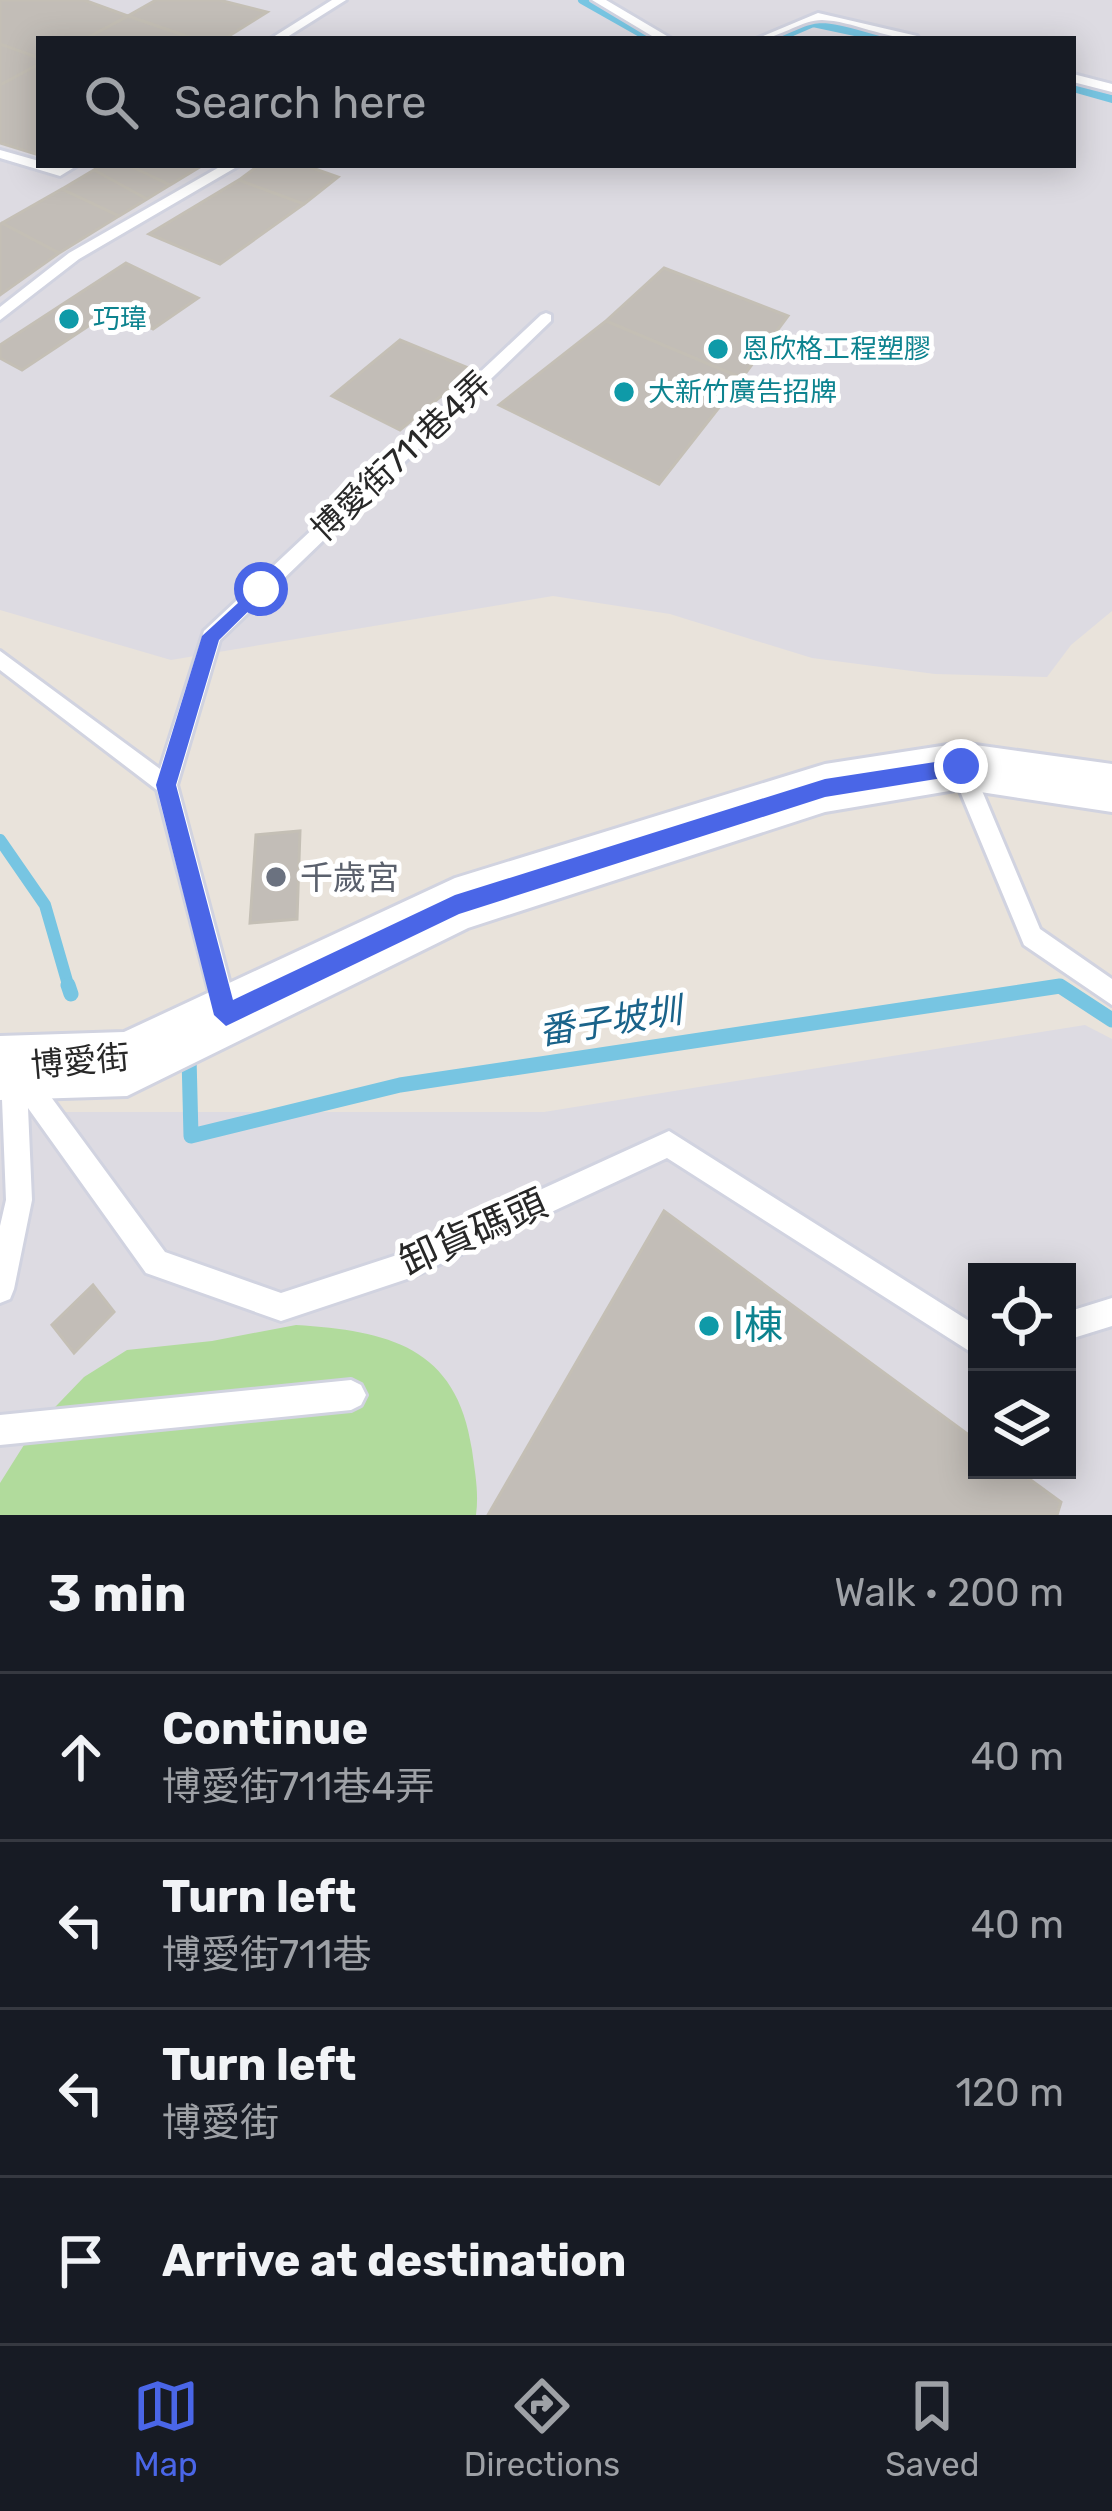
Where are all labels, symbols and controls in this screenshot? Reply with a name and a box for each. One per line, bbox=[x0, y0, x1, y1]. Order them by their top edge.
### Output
search box bbox=[36, 36, 1076, 168]
icon: search bbox=[78, 69, 144, 135]
text: Search here bbox=[174, 76, 426, 129]
place label: 巧瑋 bbox=[93, 303, 147, 335]
marker: 巧瑋 bbox=[56, 306, 82, 332]
place label: 恩欣格工程塑膠 bbox=[742, 333, 931, 365]
marker: 恩欣格工程塑膠 bbox=[705, 336, 731, 362]
street label: 博愛街711巷4弄 bbox=[303, 363, 499, 549]
place label: 大新竹廣告招牌 bbox=[648, 376, 837, 408]
marker: 大新竹廣告招牌 bbox=[611, 379, 637, 405]
route start bbox=[234, 562, 288, 616]
route end bbox=[934, 739, 988, 793]
place label: 千歲宮 bbox=[300, 858, 399, 897]
marker: 千歲宮 bbox=[263, 864, 289, 890]
water label: 番子坡圳 bbox=[536, 988, 689, 1053]
street label: 博愛街 bbox=[29, 1037, 131, 1085]
street label: 卸貨碼頭 bbox=[392, 1180, 554, 1286]
map controls bbox=[968, 1263, 1076, 1479]
button: locate bbox=[968, 1263, 1076, 1371]
place label: I棟 bbox=[733, 1303, 783, 1349]
marker: I棟 bbox=[696, 1313, 722, 1339]
button: layers bbox=[968, 1371, 1076, 1479]
text: 3 min bbox=[48, 1563, 187, 1624]
text: Walk · 200 m bbox=[834, 1570, 1064, 1616]
text: Continue bbox=[162, 1702, 368, 1755]
icon: ahead bbox=[48, 1724, 114, 1790]
text: 40 m bbox=[971, 1734, 1064, 1780]
text: 博愛街711巷4弄 bbox=[162, 1764, 435, 1810]
text: Turn left bbox=[162, 1870, 356, 1923]
icon: left bbox=[48, 1892, 114, 1958]
text: 40 m bbox=[971, 1902, 1064, 1948]
text: 博愛街711巷 bbox=[162, 1932, 371, 1978]
text: Turn left bbox=[162, 2038, 356, 2091]
icon: left bbox=[48, 2060, 114, 2126]
text: 120 m bbox=[955, 2070, 1064, 2116]
text: 博愛街 bbox=[162, 2100, 279, 2146]
icon: arrive bbox=[48, 2228, 114, 2294]
text: Arrive at destination bbox=[162, 2234, 627, 2287]
tab: Map bbox=[133, 2373, 199, 2484]
tab: Directions bbox=[464, 2373, 620, 2484]
tab: Saved bbox=[885, 2373, 979, 2484]

